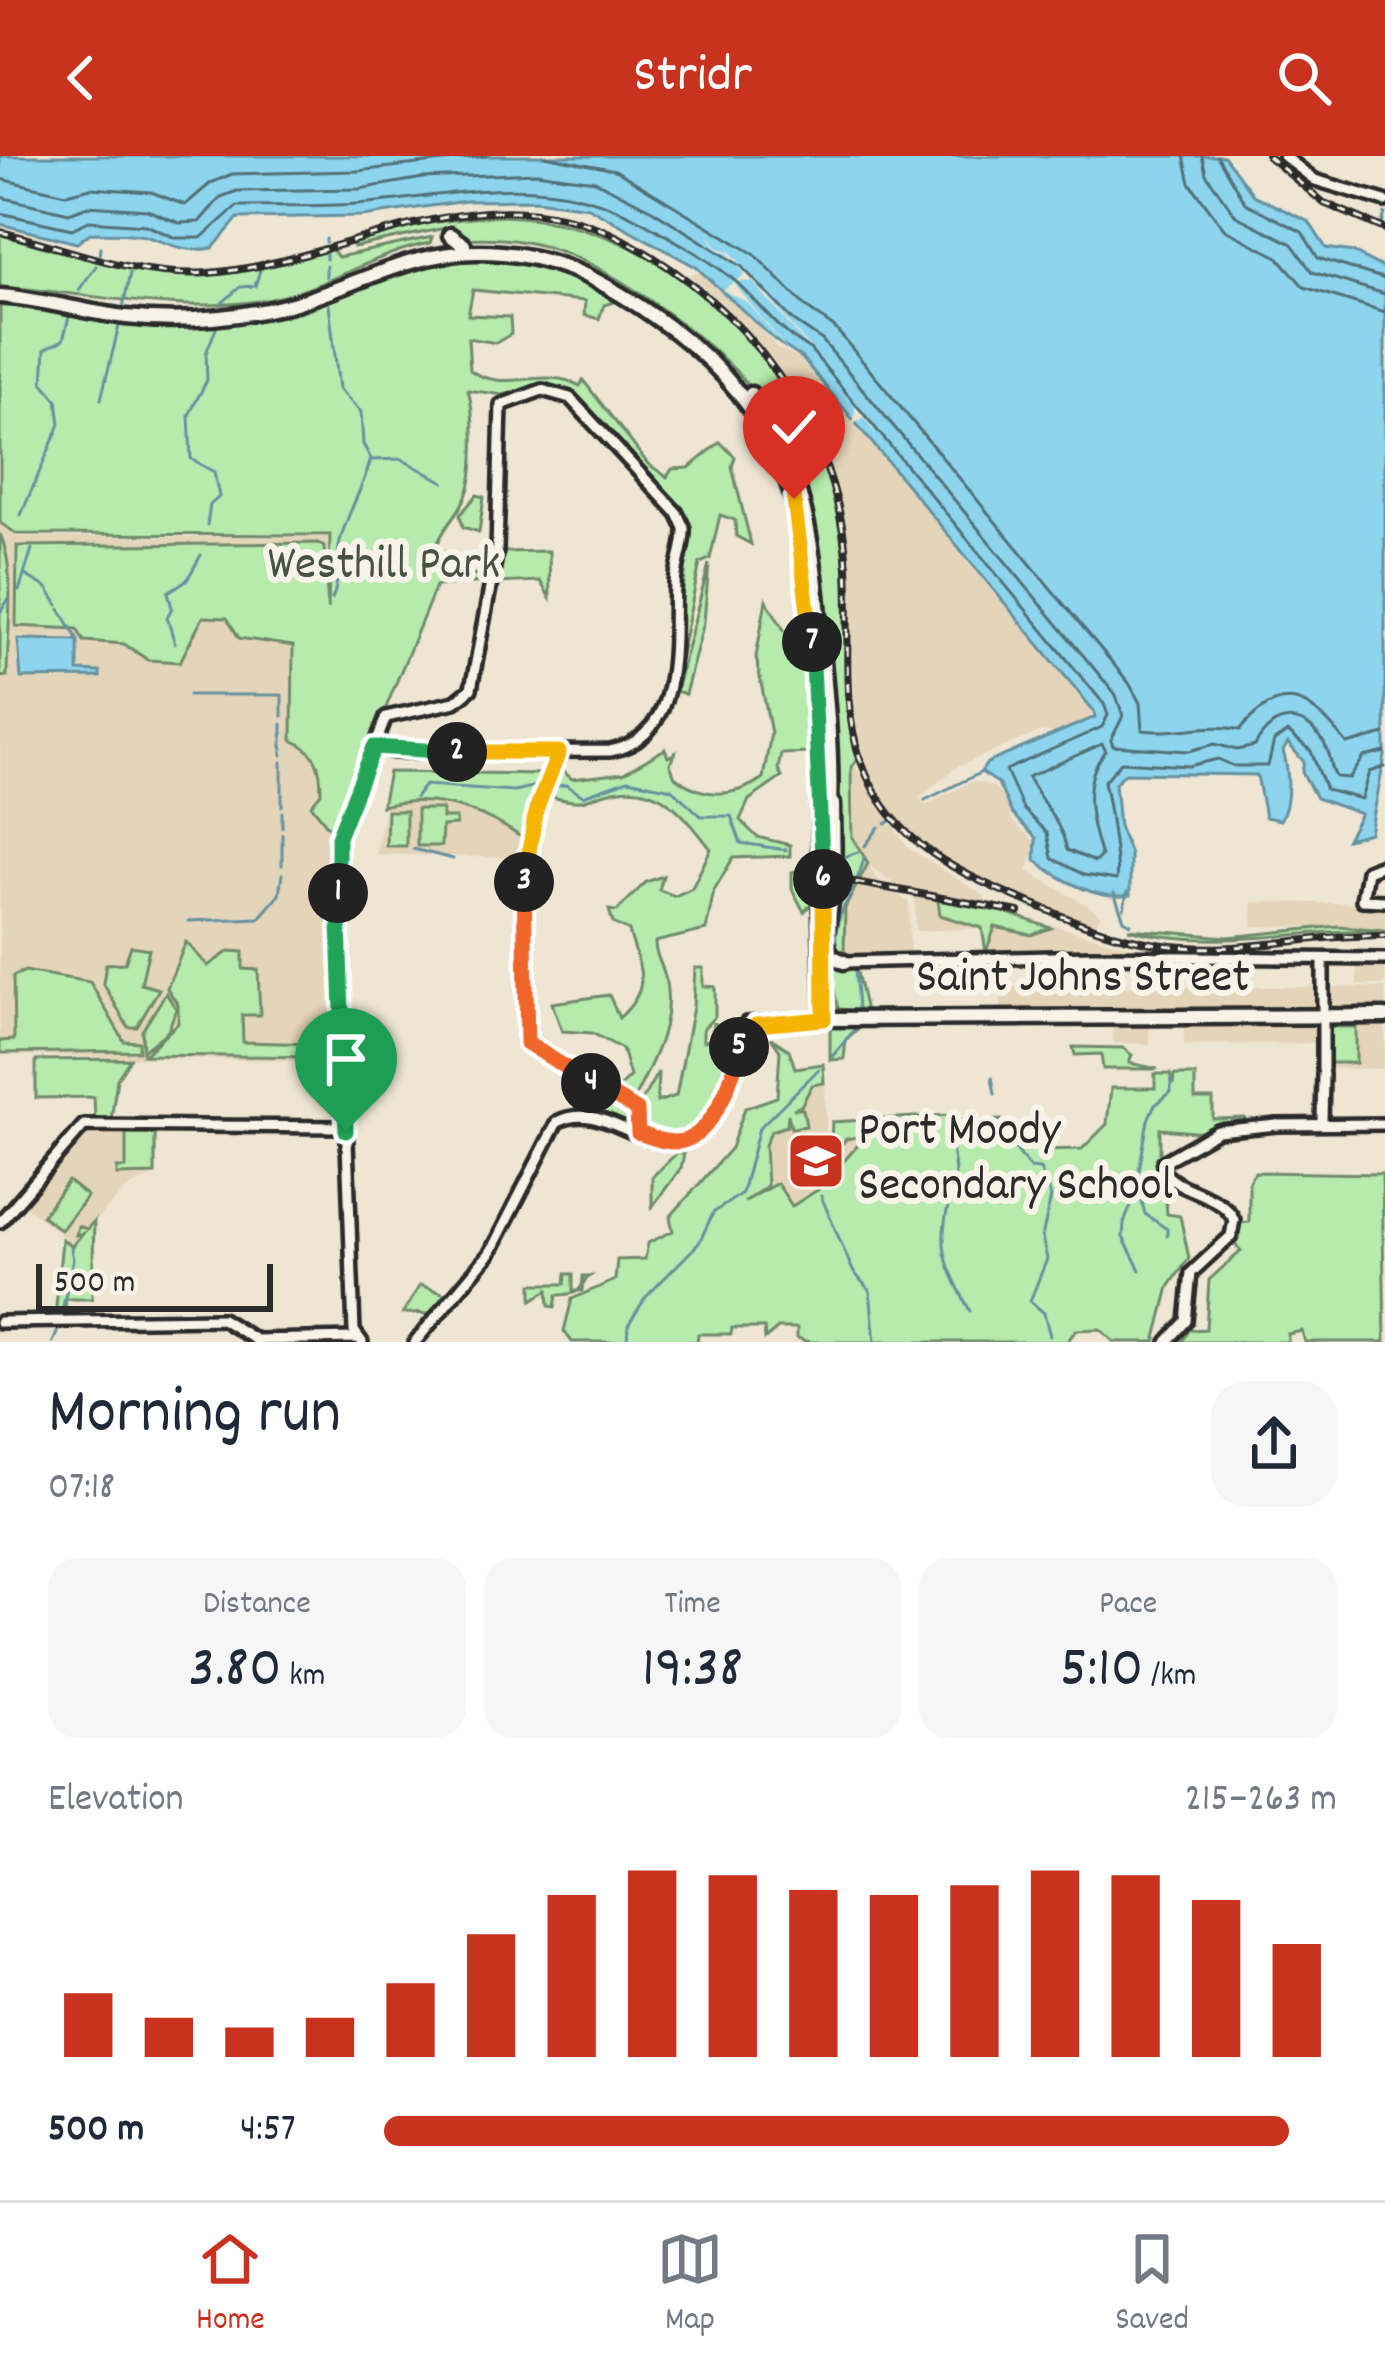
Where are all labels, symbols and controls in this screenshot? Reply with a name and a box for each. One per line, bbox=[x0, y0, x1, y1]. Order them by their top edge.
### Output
text: Stridr bbox=[633, 40, 752, 117]
icon: back bbox=[48, 45, 114, 111]
icon: search bbox=[1271, 45, 1337, 111]
pin bbox=[743, 376, 845, 499]
icon: check bbox=[761, 394, 827, 460]
park label: Westhill Park bbox=[268, 533, 501, 602]
pin: 7 bbox=[782, 612, 842, 672]
text: 7 bbox=[806, 618, 818, 665]
pin: 2 bbox=[427, 722, 487, 782]
text: 2 bbox=[450, 728, 464, 775]
pin: 6 bbox=[793, 849, 853, 909]
pin: 3 bbox=[494, 852, 554, 912]
text: 6 bbox=[815, 855, 831, 902]
text: 3 bbox=[517, 858, 531, 905]
pin: 1 bbox=[308, 863, 368, 923]
text: 1 bbox=[334, 869, 342, 916]
street label: Saint Johns Street bbox=[916, 946, 1250, 1015]
pin bbox=[295, 1008, 397, 1131]
pin: 5 bbox=[709, 1017, 769, 1077]
text: 5 bbox=[731, 1023, 747, 1070]
icon: arrive bbox=[313, 1026, 379, 1092]
pin: 4 bbox=[561, 1053, 621, 1113]
text: 4 bbox=[584, 1059, 598, 1106]
place label: Port Moody Secondary School bbox=[858, 1099, 1173, 1223]
school or university icon: Port Moody Secondary School bbox=[785, 1130, 847, 1192]
scale bar bbox=[36, 1258, 273, 1311]
text: 500 m bbox=[54, 1261, 135, 1308]
text: Morning run bbox=[48, 1370, 341, 1464]
button: share bbox=[1211, 1381, 1337, 1507]
text: 07:18 bbox=[48, 1462, 115, 1517]
text: Distance bbox=[203, 1582, 311, 1629]
text: Time bbox=[664, 1582, 721, 1629]
text: Pace bbox=[1099, 1582, 1157, 1629]
text: 3.80 bbox=[188, 1629, 282, 1715]
text: 19:38 bbox=[642, 1629, 743, 1715]
text: 5:10 bbox=[1060, 1629, 1143, 1715]
text: km bbox=[282, 1654, 325, 1701]
text: /km bbox=[1143, 1654, 1197, 1701]
text: Elevation bbox=[48, 1774, 184, 1829]
text: 215–263 m bbox=[1185, 1774, 1337, 1829]
text: 500 m bbox=[48, 2104, 144, 2159]
text: 4:57 bbox=[240, 2104, 296, 2159]
tab: Home bbox=[196, 2226, 265, 2345]
tab: Map bbox=[657, 2226, 723, 2345]
tab: Saved bbox=[1115, 2226, 1189, 2345]

